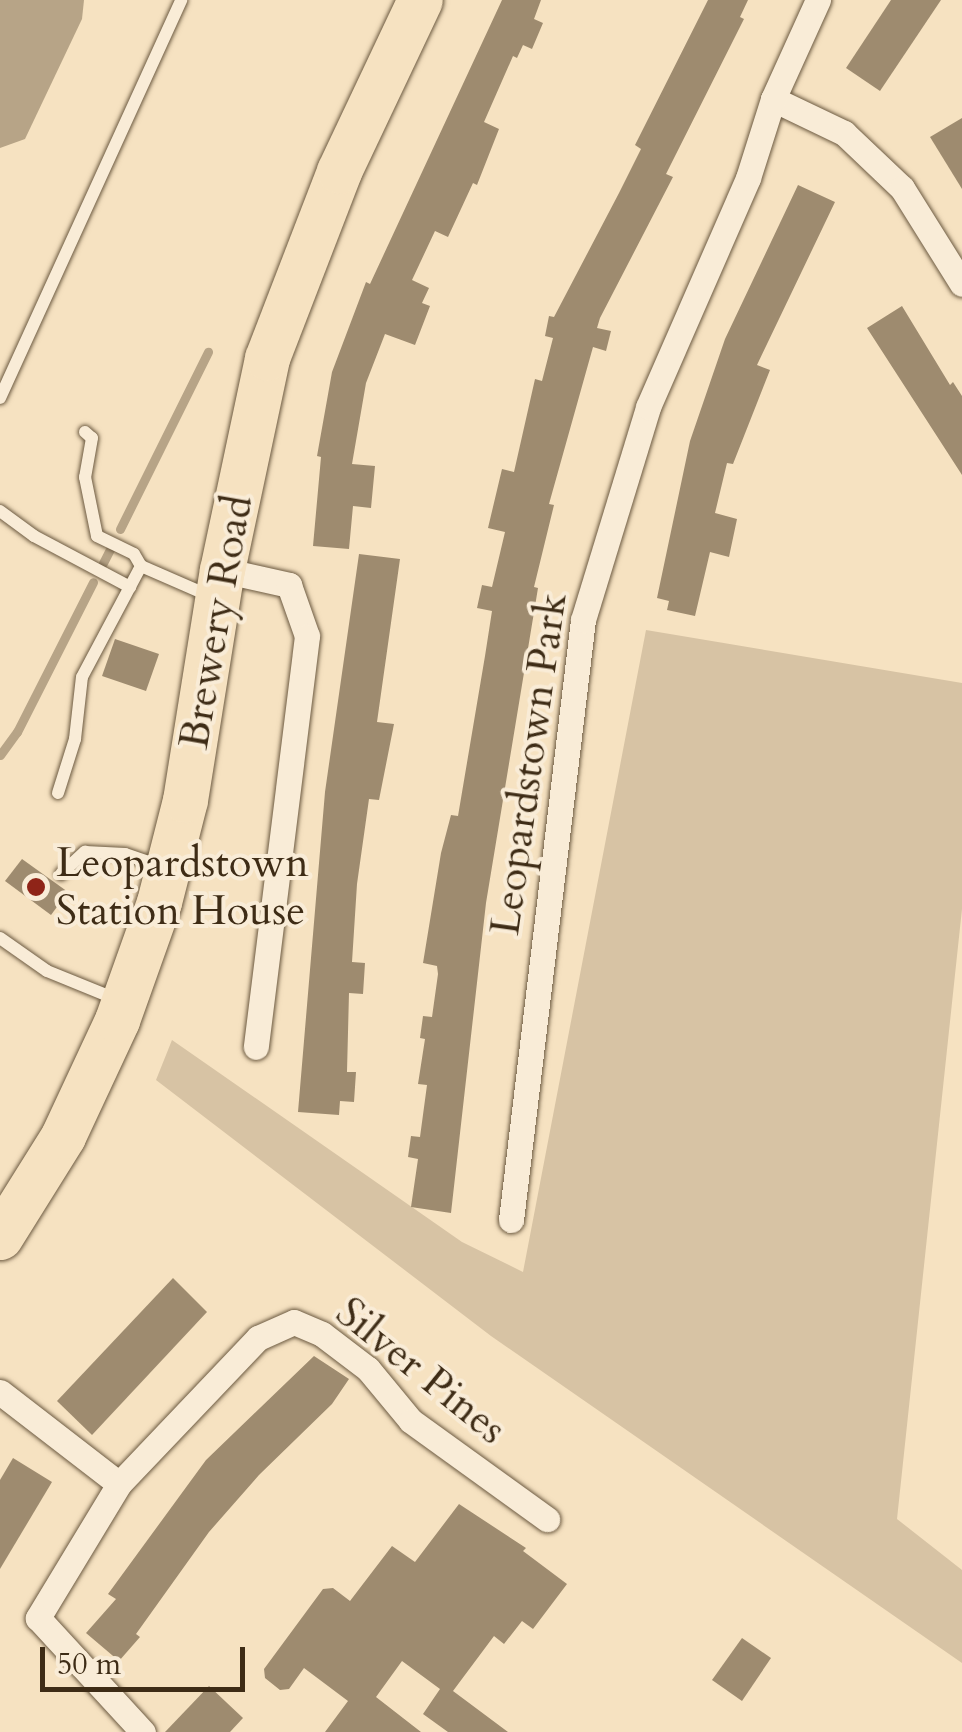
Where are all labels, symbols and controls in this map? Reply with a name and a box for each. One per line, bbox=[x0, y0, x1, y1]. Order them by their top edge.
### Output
street label: Brewery Road bbox=[169, 491, 263, 753]
street label: Leopardstown Park bbox=[480, 590, 578, 938]
place label: Leopardstown Station House bbox=[56, 838, 309, 936]
marker: Leopardstown Station House bbox=[25, 876, 47, 898]
street label: Silver Pines bbox=[326, 1287, 516, 1455]
scale bar bbox=[45, 1627, 250, 1689]
text: 50 m bbox=[57, 1644, 121, 1685]

